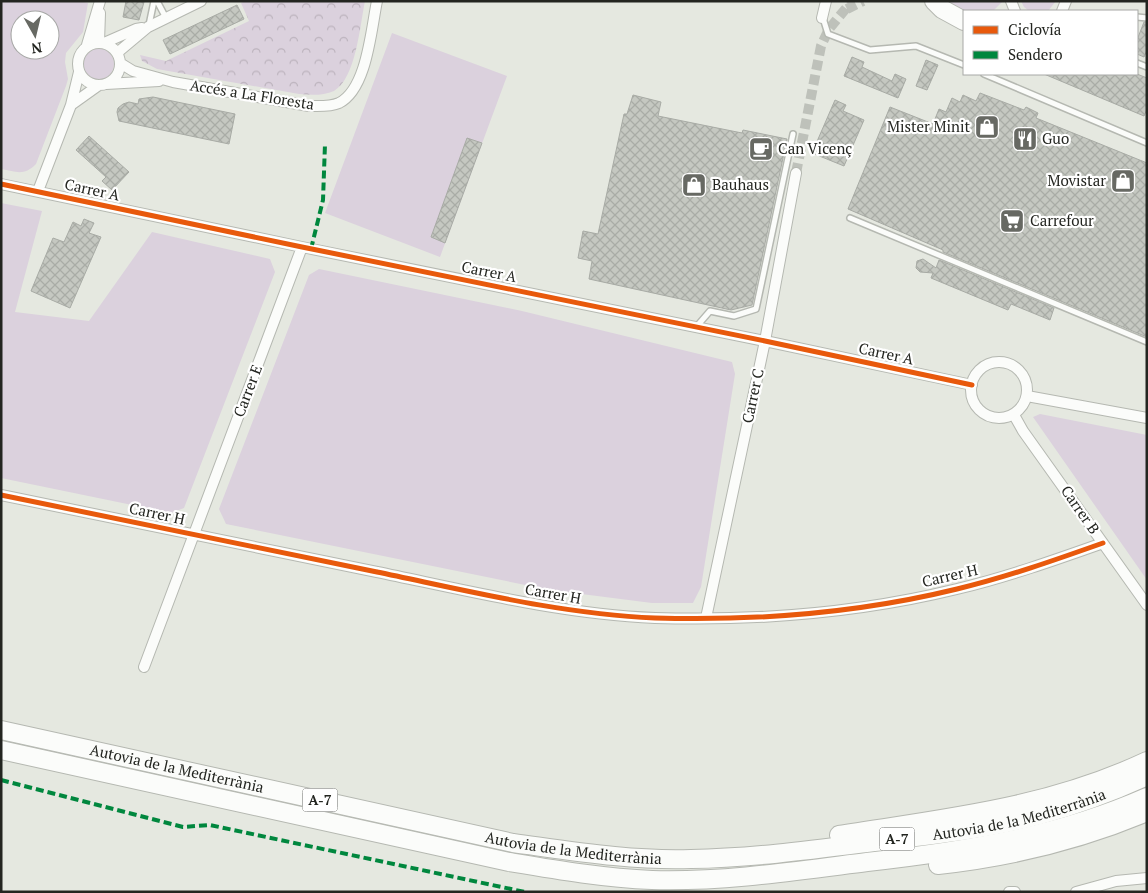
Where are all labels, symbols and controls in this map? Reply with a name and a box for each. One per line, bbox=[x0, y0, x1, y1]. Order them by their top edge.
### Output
north arrow bbox=[10, 10, 60, 60]
legend bbox=[963, 10, 1138, 75]
text: Ciclovía bbox=[1008, 19, 1062, 39]
text: N bbox=[30, 38, 43, 59]
text: Sendero bbox=[1008, 44, 1062, 64]
street label: Accés a La Floresta bbox=[189, 74, 316, 114]
shop icon: Mister Minit bbox=[974, 114, 1000, 140]
place label: Mister Minit bbox=[887, 116, 970, 136]
restaurant icon: Guo bbox=[1012, 126, 1038, 152]
place label: Guo bbox=[1042, 128, 1069, 148]
cafe icon: Can Vicenç bbox=[748, 136, 774, 162]
place label: Can Vicenç bbox=[778, 138, 852, 158]
shop icon: Movistar bbox=[1110, 168, 1136, 194]
place label: Movistar bbox=[1047, 170, 1106, 190]
shop icon: Bauhaus bbox=[681, 172, 707, 198]
street label: Carrer A bbox=[63, 173, 122, 205]
place label: Bauhaus bbox=[712, 174, 769, 194]
supermarket icon: Carrefour bbox=[999, 208, 1025, 234]
place label: Carrefour bbox=[1030, 210, 1094, 230]
street label: Carrer A bbox=[460, 256, 519, 286]
street label: Carrer A bbox=[857, 337, 916, 369]
street label: Carrer E bbox=[228, 362, 266, 420]
street label: Carrer C bbox=[736, 367, 768, 425]
street label: Carrer B bbox=[1057, 481, 1105, 538]
street label: Carrer H bbox=[127, 497, 187, 529]
street label: Carrer H bbox=[920, 559, 980, 591]
street label: Carrer H bbox=[524, 578, 583, 608]
street label: Autovia de la Mediterrània bbox=[88, 739, 266, 797]
street label: Autovia de la Mediterrània bbox=[931, 783, 1109, 844]
road number: A-7 bbox=[302, 788, 338, 812]
street label: Autovia de la Mediterrània bbox=[484, 826, 662, 868]
road number: A-7 bbox=[880, 828, 914, 851]

